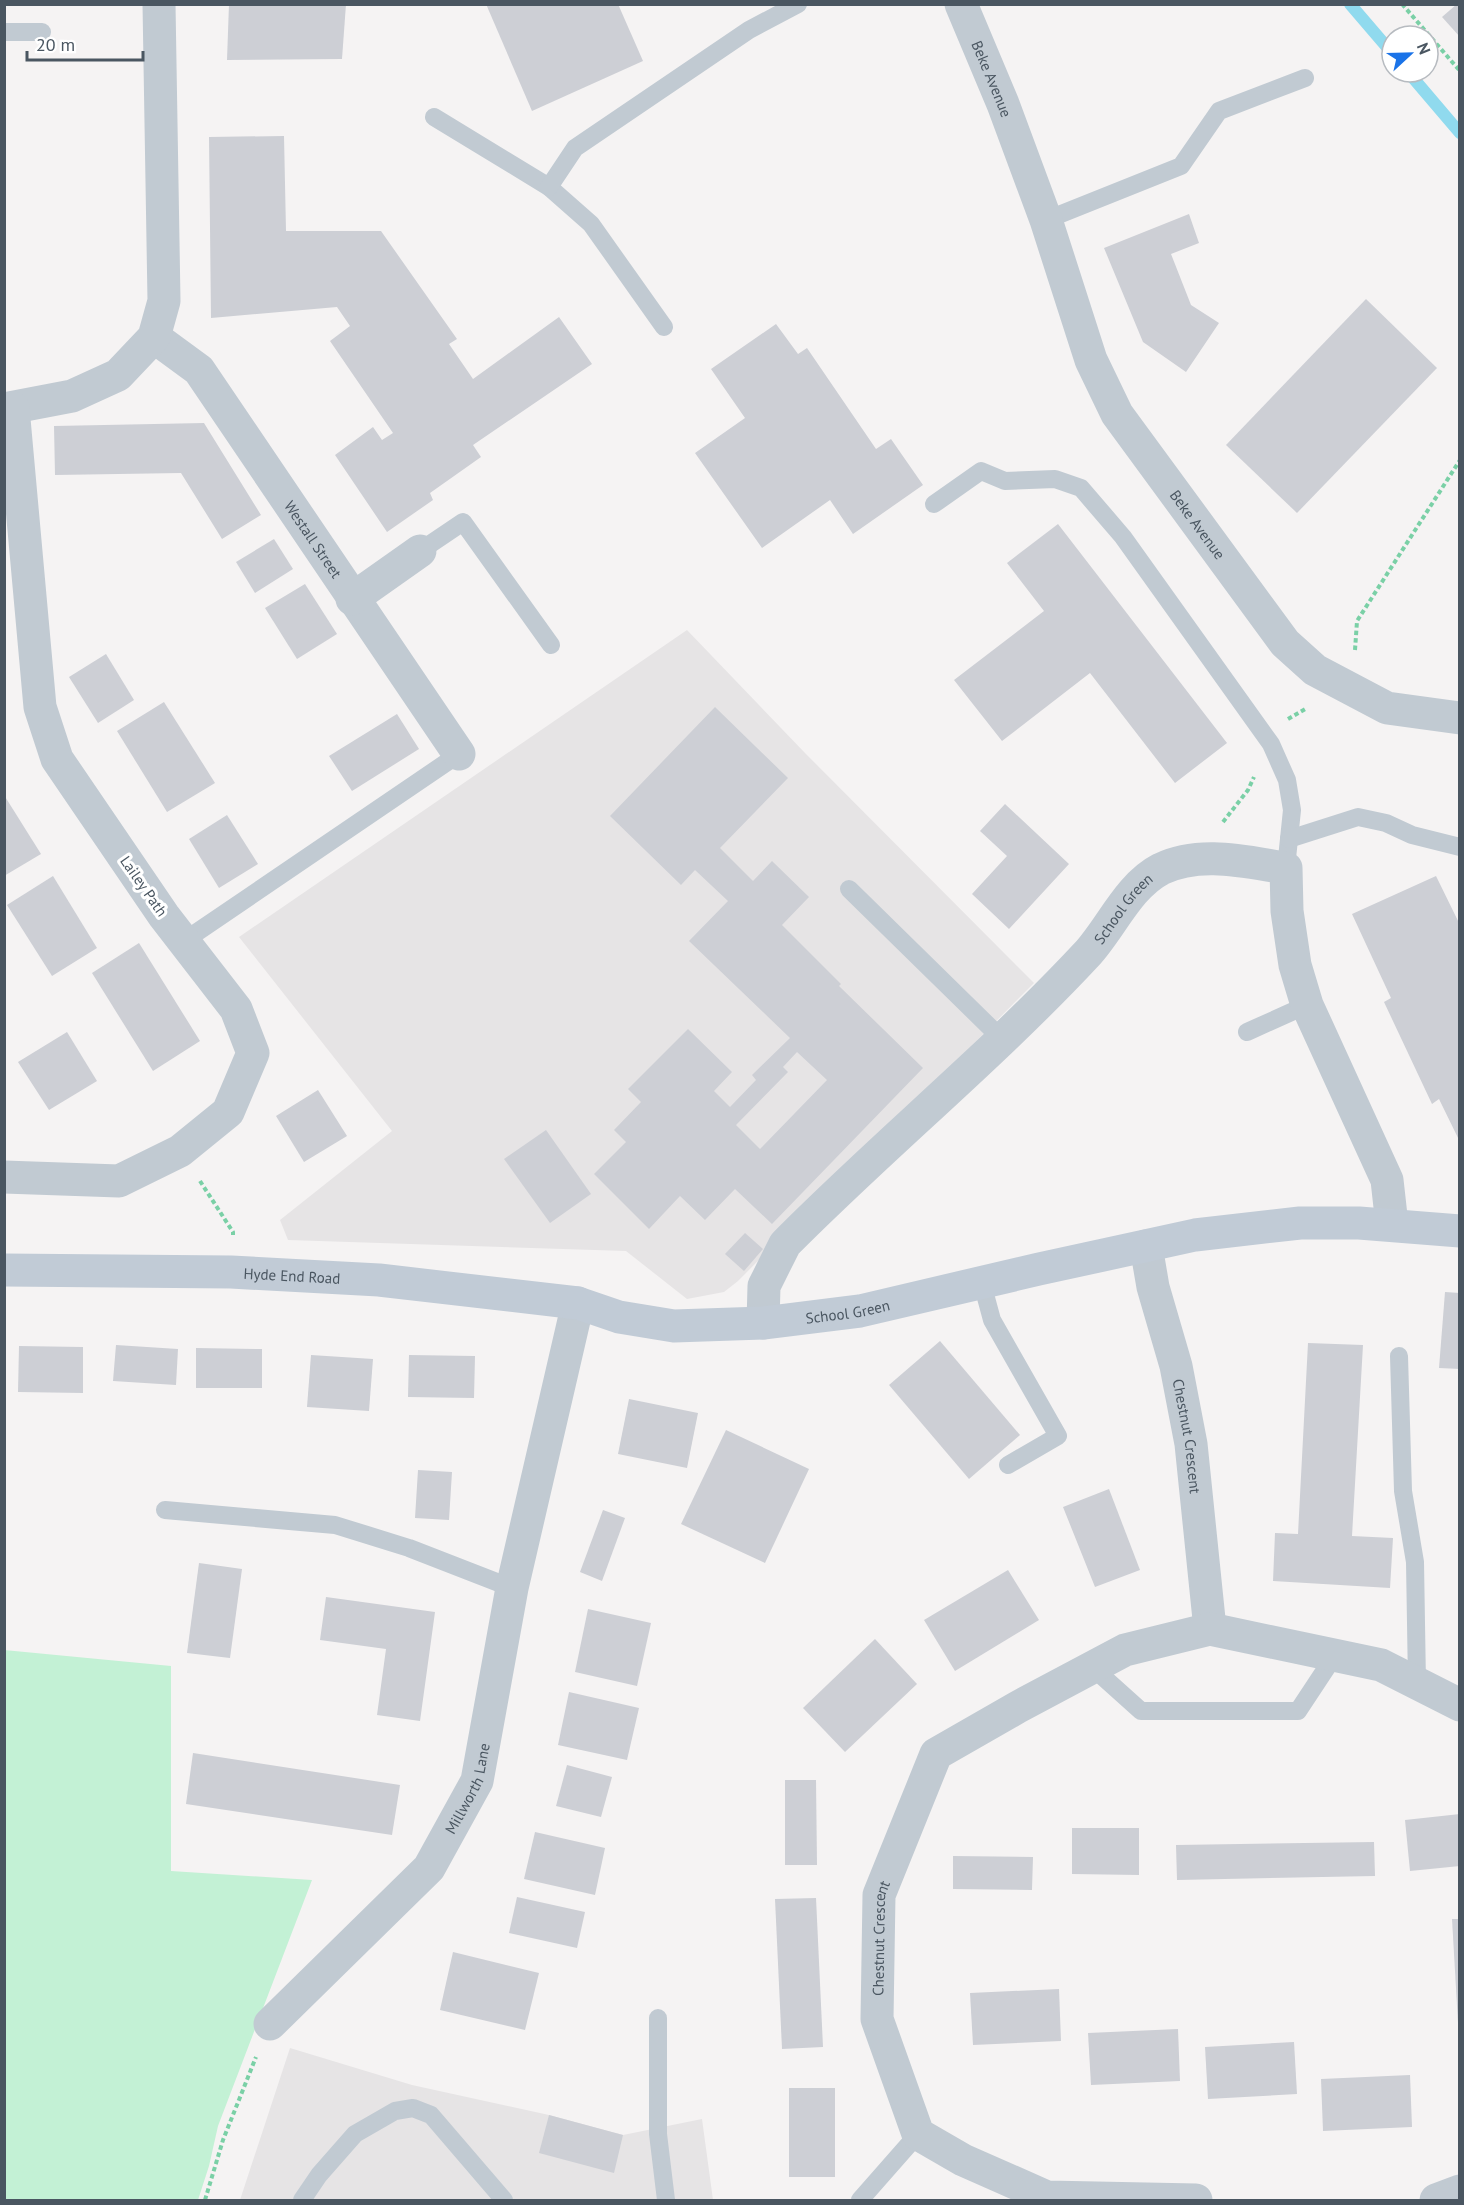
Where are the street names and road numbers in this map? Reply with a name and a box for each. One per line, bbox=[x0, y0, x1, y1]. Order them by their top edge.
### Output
street label: Beke Avenue bbox=[968, 37, 1017, 120]
street label: Beke Avenue bbox=[1166, 486, 1230, 563]
street label: Westall Street bbox=[281, 497, 346, 581]
street label: Lailey Path bbox=[116, 852, 172, 920]
street label: School Green bbox=[1089, 868, 1156, 948]
street label: Hyde End Road bbox=[243, 1263, 341, 1287]
street label: School Green bbox=[804, 1295, 892, 1327]
street label: Chestnut Crescent bbox=[1169, 1377, 1206, 1494]
street label: Millworth Lane bbox=[440, 1741, 493, 1837]
street label: Chestnut Crescent bbox=[868, 1877, 893, 1996]

